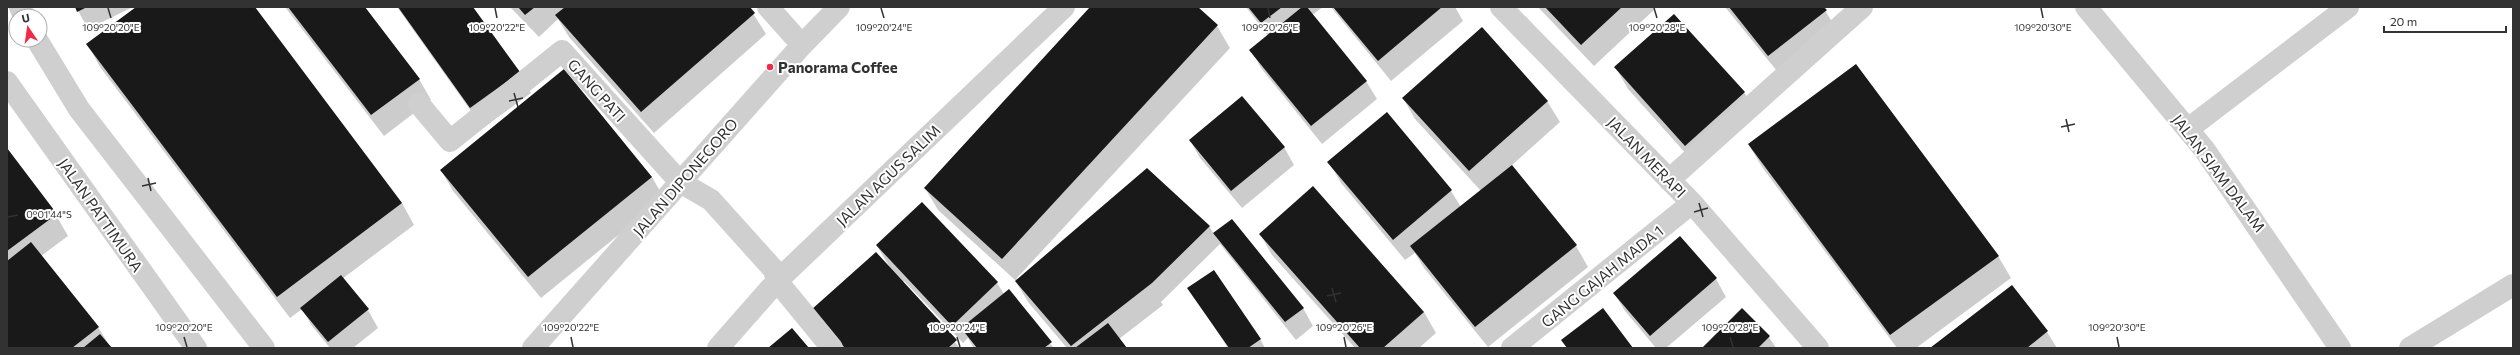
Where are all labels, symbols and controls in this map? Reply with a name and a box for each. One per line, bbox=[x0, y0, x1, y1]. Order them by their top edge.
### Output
north arrow bbox=[8, 8, 48, 48]
scale bar bbox=[2384, 8, 2506, 34]
text: U bbox=[20, 11, 31, 25]
text: 20 m bbox=[2390, 14, 2417, 28]
text: 109°20'20"E bbox=[82, 21, 140, 33]
text: 109°20'22"E bbox=[469, 21, 525, 33]
text: 109°20'24"E bbox=[856, 21, 912, 33]
text: 109°20'26"E bbox=[1242, 21, 1298, 33]
text: 109°20'28"E bbox=[1629, 21, 1685, 33]
text: 109°20'30"E bbox=[2014, 21, 2072, 33]
street label: GANG PATI bbox=[564, 55, 630, 125]
place label: Panorama Coffee bbox=[778, 58, 898, 76]
marker: Panorama Coffee bbox=[765, 62, 775, 72]
street label: JALAN SIAM DALAM bbox=[2169, 111, 2269, 235]
street label: JALAN MERAPI bbox=[1604, 113, 1690, 201]
street label: JALAN DIPONEGORO bbox=[629, 114, 741, 240]
street label: JALAN AGUS SALIM bbox=[832, 121, 944, 229]
street label: JALAN PATTIMURA bbox=[55, 155, 147, 275]
text: 0°01'44"S bbox=[26, 208, 72, 220]
street label: GANG GAJAH MADA 1 bbox=[1537, 221, 1667, 331]
text: 109°20'20"E bbox=[155, 321, 213, 333]
text: 109°20'22"E bbox=[543, 321, 599, 333]
text: 109°20'24"E bbox=[929, 321, 985, 333]
text: 109°20'26"E bbox=[1316, 321, 1372, 333]
text: 109°20'28"E bbox=[1702, 321, 1758, 333]
text: 109°20'30"E bbox=[2088, 321, 2146, 333]

